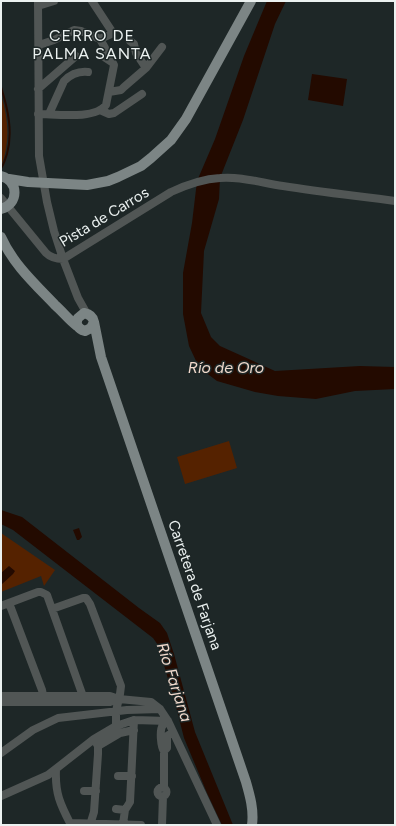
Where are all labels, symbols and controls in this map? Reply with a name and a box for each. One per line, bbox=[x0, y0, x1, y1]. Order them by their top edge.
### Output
district label: CERRO DE PALMA SANTA bbox=[32, 26, 152, 63]
street label: Pista de Carros bbox=[56, 183, 152, 251]
water label: Río de Oro bbox=[188, 358, 264, 377]
street label: Carretera de Farjana bbox=[164, 518, 226, 652]
water label: Río Farjana bbox=[153, 640, 196, 724]

